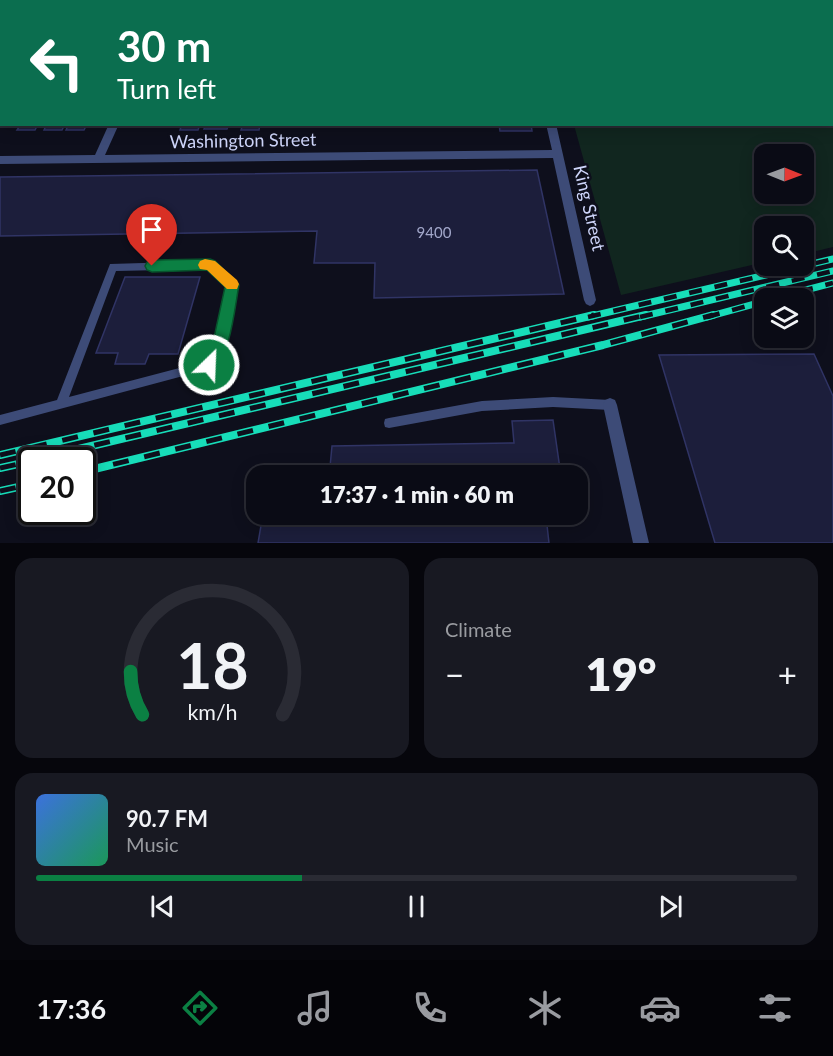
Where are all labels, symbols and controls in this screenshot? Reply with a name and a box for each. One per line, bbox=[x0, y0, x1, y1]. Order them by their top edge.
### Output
text: 30 m bbox=[117, 21, 211, 71]
icon: left bbox=[18, 24, 96, 102]
text: Turn left bbox=[117, 72, 216, 105]
street label: Washington Street bbox=[169, 128, 317, 152]
north arrow bbox=[754, 144, 814, 204]
map controls bbox=[754, 144, 814, 348]
street label: King Street bbox=[569, 163, 611, 253]
pin bbox=[126, 204, 177, 266]
icon: arrive bbox=[135, 213, 168, 246]
button: search bbox=[754, 216, 814, 276]
house number: 9400 bbox=[417, 223, 452, 241]
button: layers bbox=[754, 288, 814, 348]
position arrow bbox=[177, 333, 241, 397]
speed limit sign: 20 bbox=[18, 447, 96, 525]
text: 17:37 · 1 min · 60 m bbox=[320, 481, 514, 508]
text: Climate bbox=[445, 617, 512, 641]
text: 18 bbox=[176, 627, 248, 702]
text: 19° bbox=[586, 647, 656, 701]
text: − bbox=[445, 654, 464, 694]
text: + bbox=[778, 654, 797, 694]
text: km/h bbox=[187, 699, 237, 725]
text: 90.7 FM bbox=[126, 805, 208, 832]
text: Music bbox=[126, 832, 179, 856]
icon: previous bbox=[146, 890, 179, 923]
icon: pause bbox=[400, 890, 433, 923]
icon: next bbox=[654, 890, 687, 923]
icon: directions bbox=[179, 987, 221, 1029]
icon: music bbox=[294, 987, 336, 1029]
icon: phone bbox=[409, 987, 451, 1029]
icon: climate bbox=[524, 987, 566, 1029]
icon: car bbox=[639, 987, 681, 1029]
icon: filters bbox=[754, 987, 796, 1029]
text: 17:36 bbox=[37, 992, 106, 1025]

